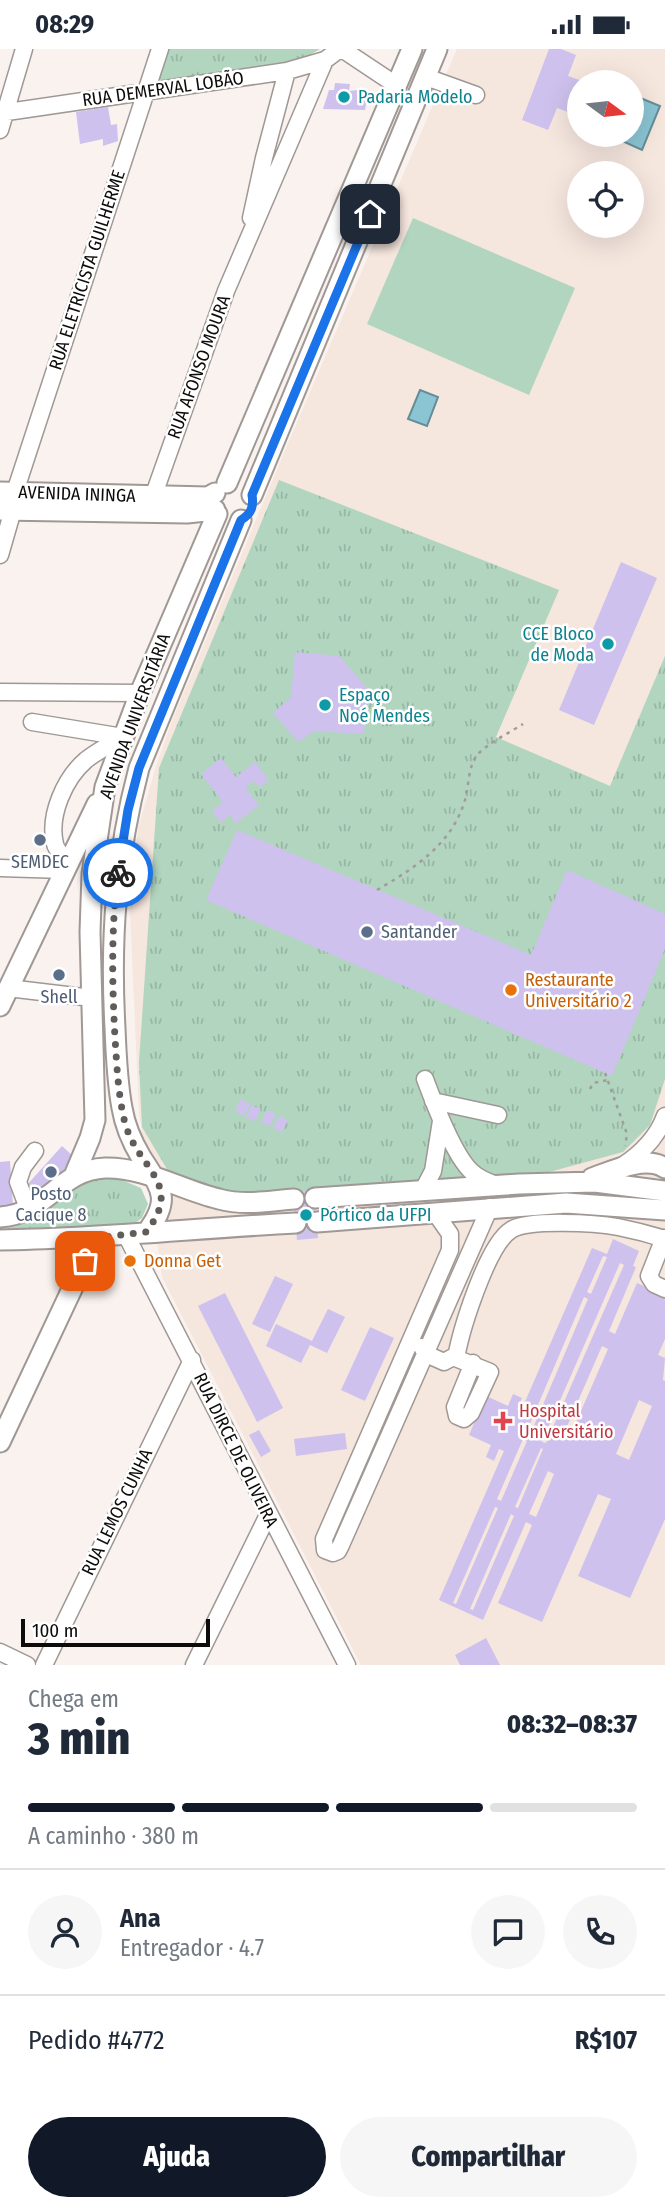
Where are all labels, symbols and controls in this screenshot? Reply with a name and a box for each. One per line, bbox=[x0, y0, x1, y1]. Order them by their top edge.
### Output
text: 08:29 bbox=[35, 9, 94, 40]
street label: RUA DEMERVAL LOBÃO bbox=[81, 67, 245, 111]
north arrow bbox=[567, 70, 644, 147]
map controls bbox=[567, 70, 644, 238]
place label: Padaria Modelo bbox=[358, 86, 473, 108]
marker: Padaria Modelo bbox=[336, 89, 352, 105]
button: locate bbox=[567, 161, 644, 238]
street label: RUA ELETRICISTA GUILHERME bbox=[44, 167, 130, 373]
pin bbox=[340, 184, 400, 244]
icon: home bbox=[351, 195, 389, 233]
street label: RUA AFONSO MOURA bbox=[163, 292, 235, 442]
street label: AVENIDA ININGA bbox=[18, 481, 137, 507]
place label: CCE Bloco de Moda bbox=[523, 623, 594, 666]
street label: AVENIDA UNIVERSITÁRIA bbox=[94, 629, 175, 802]
marker: CCE Bloco de Moda bbox=[600, 636, 616, 652]
place label: Espaço Noé Mendes bbox=[339, 684, 430, 727]
marker: Espaço Noé Mendes bbox=[317, 697, 333, 713]
marker: SEMDEC bbox=[32, 832, 48, 848]
courier bbox=[83, 838, 153, 908]
place label: SEMDEC bbox=[11, 851, 69, 873]
icon: bike bbox=[99, 854, 137, 892]
place label: Santander bbox=[381, 921, 458, 943]
marker: Santander bbox=[359, 924, 375, 940]
marker: Shell bbox=[51, 967, 67, 983]
place label: Restaurante Universitário 2 bbox=[525, 969, 632, 1012]
marker: Restaurante Universitário 2 bbox=[503, 982, 519, 998]
place label: Shell bbox=[41, 986, 78, 1008]
marker: Posto Cacique 8 bbox=[43, 1164, 59, 1180]
place label: Posto Cacique 8 bbox=[15, 1183, 87, 1226]
place label: Pórtico da UFPI bbox=[320, 1204, 431, 1226]
marker: Pórtico da UFPI bbox=[298, 1207, 314, 1223]
pin bbox=[55, 1231, 115, 1291]
icon: bag bbox=[66, 1242, 104, 1280]
place label: Donna Get bbox=[144, 1250, 221, 1272]
marker: Donna Get bbox=[122, 1253, 138, 1269]
street label: RUA DIRCE DE OLIVEIRA bbox=[189, 1369, 283, 1531]
place label: Hospital Universitário bbox=[519, 1400, 614, 1443]
marker: Hospital Universitário bbox=[493, 1411, 513, 1431]
street label: RUA LEMOS CUNHA bbox=[77, 1445, 157, 1579]
scale bar bbox=[21, 1616, 210, 1648]
text: 100 m bbox=[32, 1619, 78, 1642]
text: Chega em bbox=[28, 1685, 119, 1713]
text: 08:32–08:37 bbox=[507, 1709, 637, 1740]
text: 3 min bbox=[28, 1711, 130, 1766]
text: A caminho · 380 m bbox=[28, 1822, 199, 1850]
button: person bbox=[28, 1895, 102, 1969]
button: chat bbox=[471, 1895, 545, 1969]
button: phone bbox=[563, 1895, 637, 1969]
text: Ana bbox=[120, 1903, 161, 1934]
text: Entregador · 4.7 bbox=[120, 1934, 264, 1962]
text: Pedido #4772 bbox=[28, 2025, 165, 2056]
text: R$107 bbox=[575, 2025, 637, 2056]
button: Ajuda bbox=[28, 2117, 326, 2197]
button: Compartilhar bbox=[340, 2117, 637, 2197]

